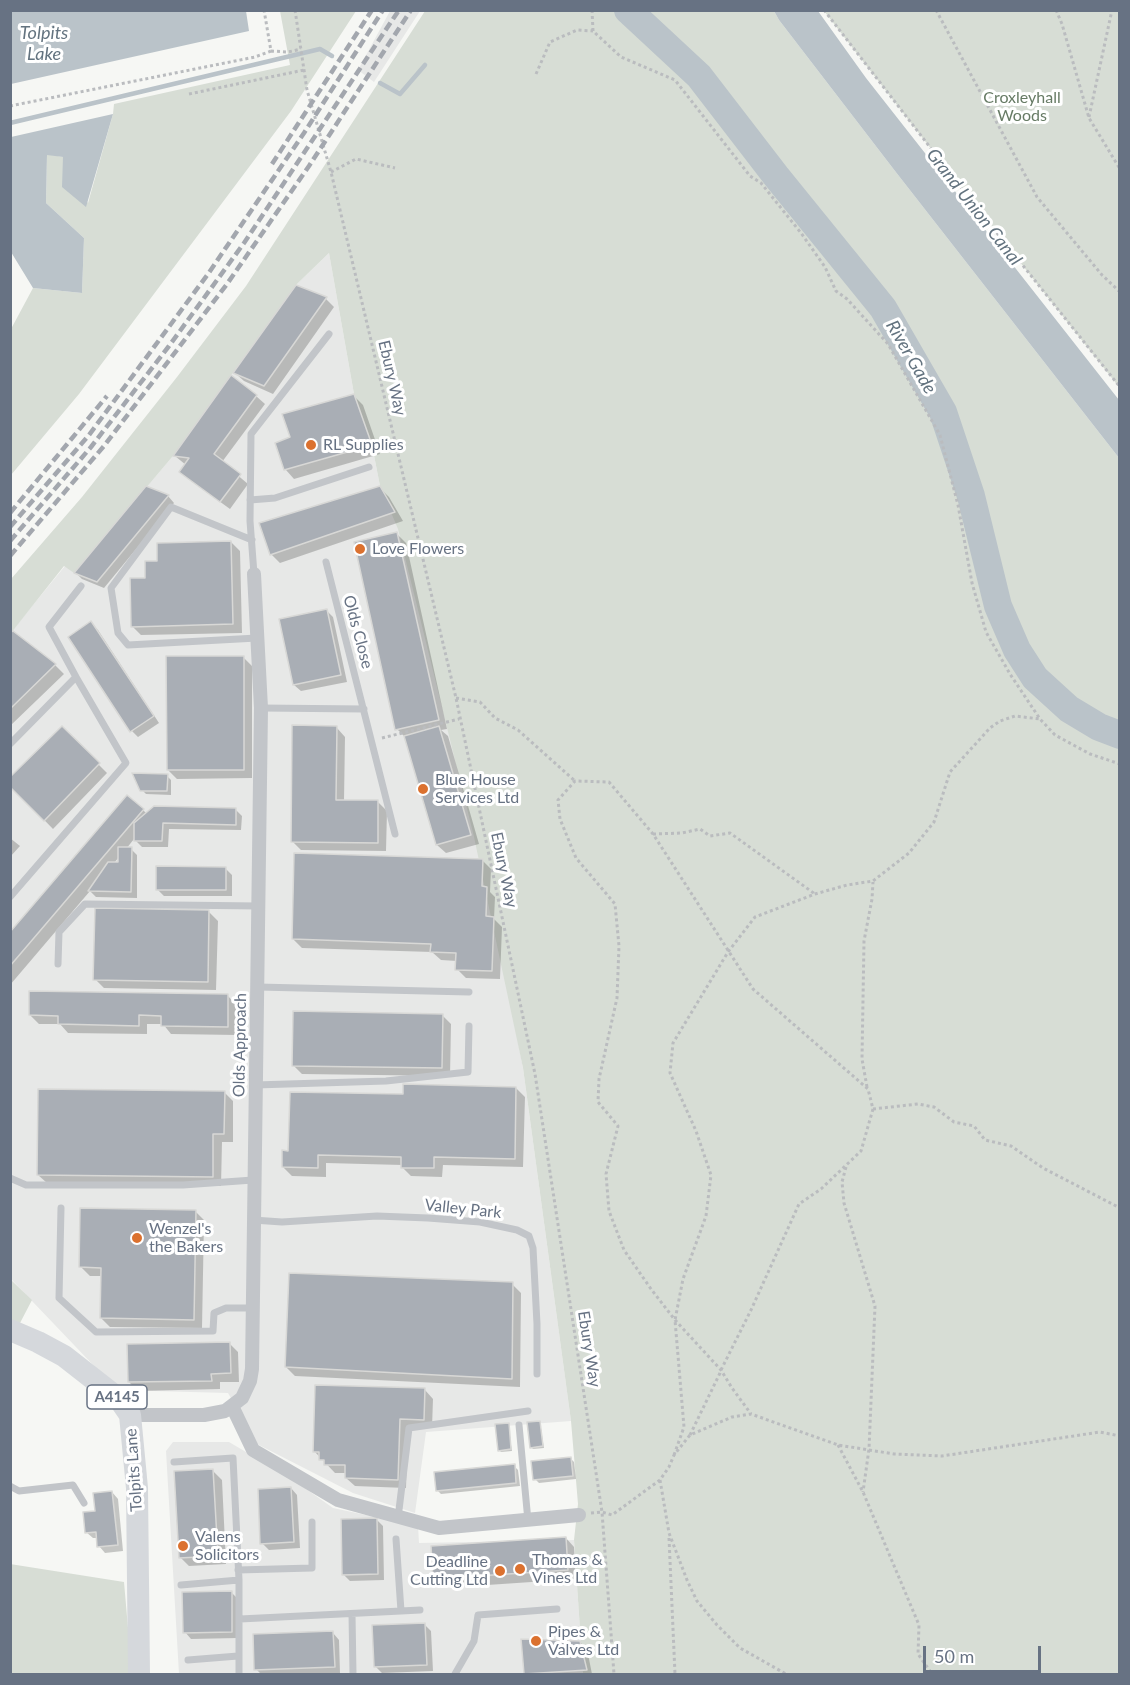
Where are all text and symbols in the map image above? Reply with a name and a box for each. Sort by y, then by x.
water label: Tolpits Lake [20,22,68,64]
park label: Croxleyhall Woods [983,88,1061,126]
water label: Grand Union Canal [922,144,1026,270]
water label: River Gade [881,316,941,398]
street label: Ebury Way [374,338,410,418]
place label: RL Supplies [323,435,404,455]
marker: RL Supplies [304,438,318,452]
place label: Love Flowers [372,539,464,559]
marker: Love Flowers [353,542,367,556]
street label: Olds Close [339,593,377,671]
place label: Blue House Services Ltd [435,770,519,808]
marker: Blue House Services Ltd [416,782,430,796]
street label: Ebury Way [487,830,521,910]
street label: Olds Approach [229,993,251,1097]
street label: Valley Park [424,1195,502,1223]
place label: Wenzel's the Bakers [149,1219,223,1257]
marker: Wenzel's the Bakers [130,1231,144,1245]
street label: Ebury Way [574,1310,604,1388]
road number: A4145 [87,1385,147,1409]
street label: Tolpits Lane [122,1428,146,1512]
place label: Valens Solicitors [195,1527,259,1565]
marker: Valens Solicitors [176,1539,190,1553]
place label: Thomas & Vines Ltd [532,1550,603,1588]
place label: Deadline Cutting Ltd [410,1552,488,1590]
marker: Thomas & Vines Ltd [513,1562,527,1576]
marker: Deadline Cutting Ltd [493,1564,507,1578]
place label: Pipes & Valves Ltd [548,1622,619,1660]
marker: Pipes & Valves Ltd [529,1634,543,1648]
scale bar [926,1634,1044,1672]
text: 50 m [934,1645,974,1667]

